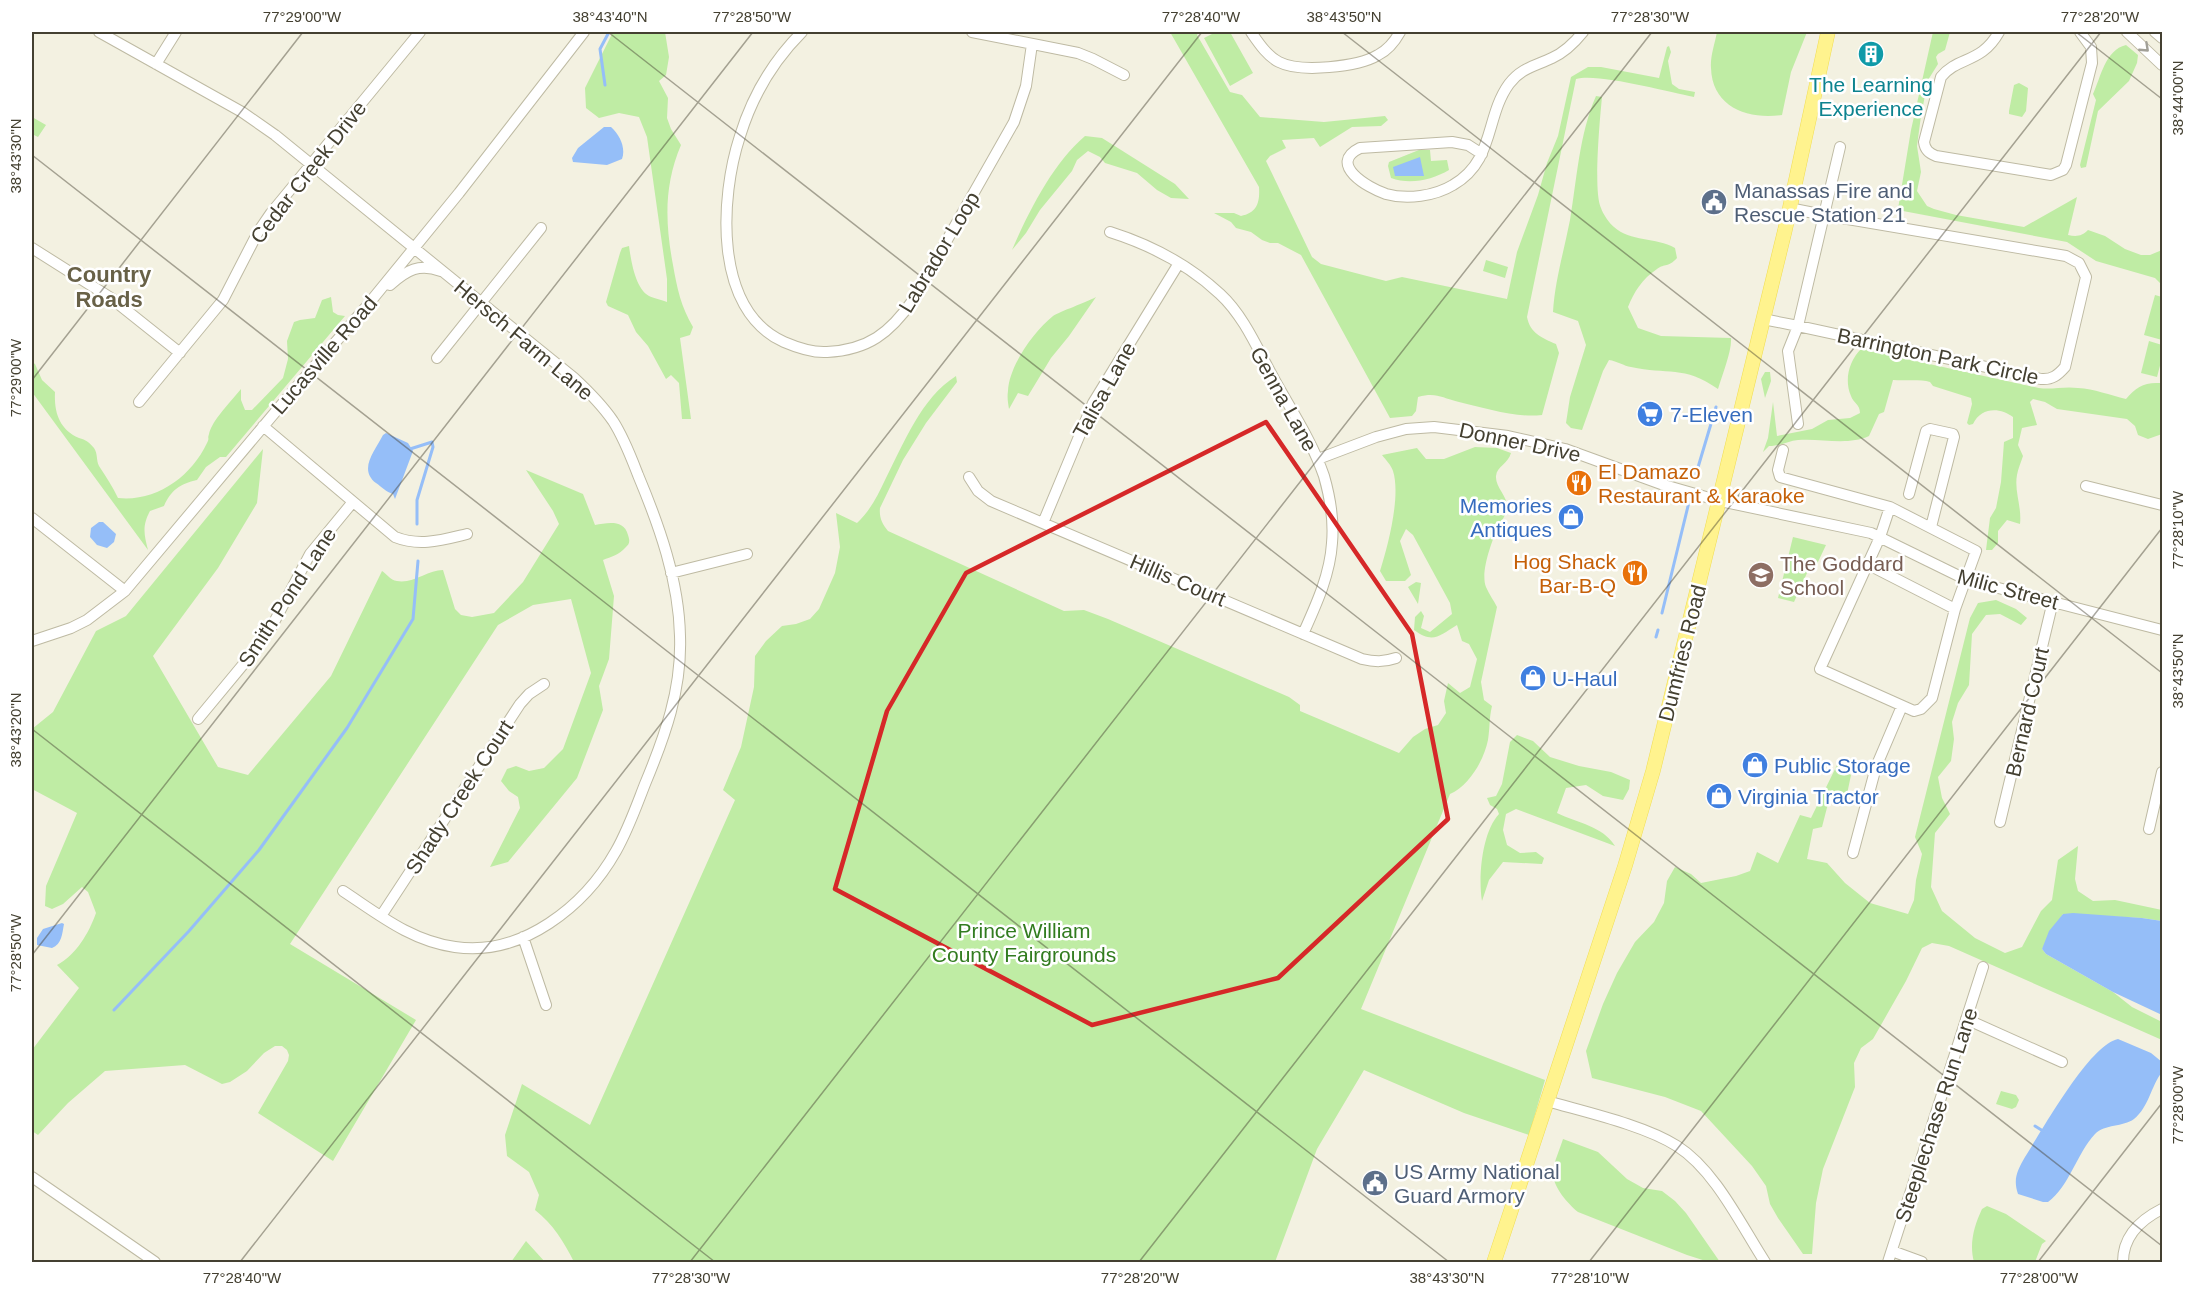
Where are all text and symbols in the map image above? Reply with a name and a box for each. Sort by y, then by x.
text: 77°29'00"W [263,8,342,25]
text: 38°43'40"N [572,8,648,25]
text: 77°28'50"W [713,8,792,25]
text: 77°28'40"W [1162,8,1241,25]
text: 38°43'50"N [1306,8,1382,25]
text: 77°28'30"W [1611,8,1690,25]
text: 77°28'20"W [2061,8,2140,25]
building icon: The Learning Experience [1856,39,1886,69]
one-way arrow [2138,41,2149,52]
text: 38°44'00"N [2169,60,2186,136]
place label: The Learning Experience [1809,73,1933,120]
street label: Cedar Creek Drive [245,96,371,248]
text: 38°43'30"N [7,118,24,194]
place label: Manassas Fire and Rescue Station 21 [1734,179,1913,226]
public building icon: Manassas Fire and Rescue Station 21 [1699,187,1729,217]
street label: Labrador Loop [894,188,984,316]
district label: Country Roads [67,262,152,312]
street label: Hersch Farm Lane [450,275,598,405]
street label: Lucasville Road [267,292,381,418]
street label: Barrington Park Circle [1835,323,2041,389]
text: 77°29'00"W [7,338,24,417]
street label: Talisa Lane [1068,338,1140,442]
street label: Genna Lane [1246,343,1322,455]
supermarket icon: 7-Eleven [1635,399,1665,429]
place label: 7-Eleven [1670,403,1753,426]
street label: Donner Drive [1457,418,1583,466]
place label: El Damazo Restaurant & Karaoke [1598,460,1805,507]
restaurant icon: El Damazo Restaurant & Karaoke [1564,468,1594,498]
text: 77°28'10"W [2169,490,2186,569]
place label: Memories Antiques [1460,494,1552,541]
shop icon: Memories Antiques [1556,502,1586,532]
street label: Smith Pond Lane [233,523,341,671]
street label: Hillis Court [1127,550,1229,610]
place label: Hog Shack Bar-B-Q [1513,550,1616,597]
place label: The Goddard School [1780,552,1904,599]
restaurant icon: Hog Shack Bar-B-Q [1620,558,1650,588]
school or university icon: The Goddard School [1746,560,1776,590]
street label: Milic Street [1955,564,2061,614]
street label: Dumfries Road [1654,582,1710,724]
text: 38°43'50"N [2169,633,2186,709]
street label: Bernard Court [2001,645,2053,779]
shop icon: U-Haul [1518,663,1548,693]
place label: U-Haul [1552,667,1617,690]
text: 38°43'20"N [7,692,24,768]
street label: Shady Creek Court [401,716,517,878]
shop icon: Public Storage [1740,750,1770,780]
place label: Public Storage [1774,754,1911,777]
shop icon: Virginia Tractor [1704,781,1734,811]
place label: Virginia Tractor [1738,785,1879,808]
text: 77°28'50"W [7,913,24,992]
park label: Prince William County Fairgrounds [932,919,1116,966]
street label: Steeplechase Run Lane [1890,1005,1982,1225]
text: 77°28'00"W [2169,1065,2186,1144]
place label: US Army National Guard Armory [1394,1160,1560,1207]
public building icon: US Army National Guard Armory [1360,1168,1390,1198]
text: 77°28'40"W [203,1269,282,1286]
text: 77°28'30"W [652,1269,731,1286]
text: 77°28'20"W [1101,1269,1180,1286]
text: 38°43'30"N [1409,1269,1485,1286]
text: 77°28'10"W [1551,1269,1630,1286]
text: 77°28'00"W [2000,1269,2079,1286]

